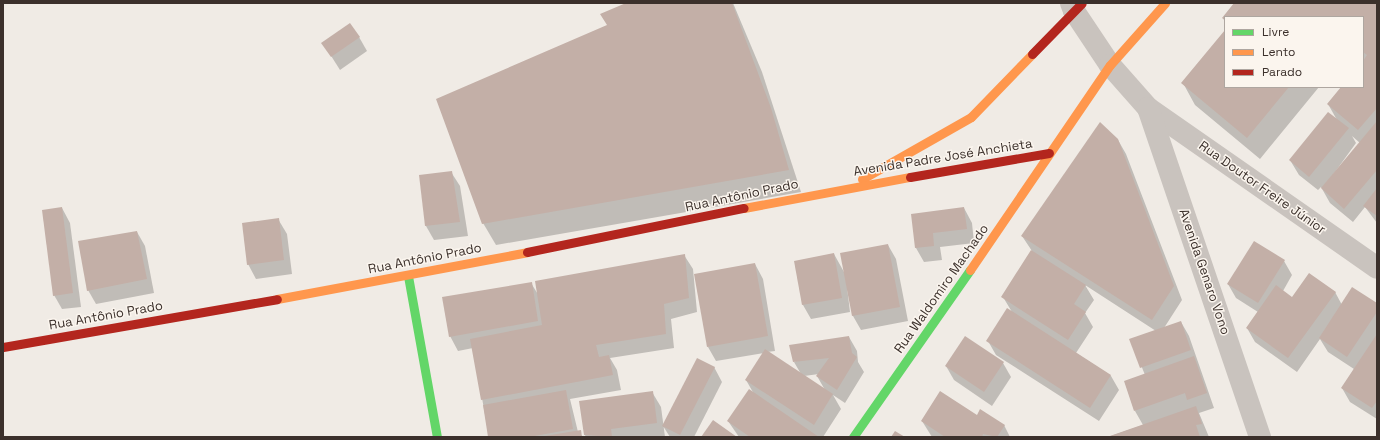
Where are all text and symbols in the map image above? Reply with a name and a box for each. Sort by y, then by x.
legend [1224,16,1364,88]
text: Livre [1262,24,1289,40]
text: Lento [1262,44,1296,60]
text: Parado [1262,64,1302,80]
street label: Avenida Padre José Anchieta [852,136,1034,180]
street label: Rua Doutor Freire Júnior [1196,138,1328,238]
street label: Rua Antônio Prado [684,176,800,216]
street label: Avenida Genaro Vono [1175,207,1233,337]
street label: Rua Waldomiro Machado [892,222,992,356]
street label: Rua Antônio Prado [367,240,483,278]
street label: Rua Antônio Prado [48,298,164,334]

